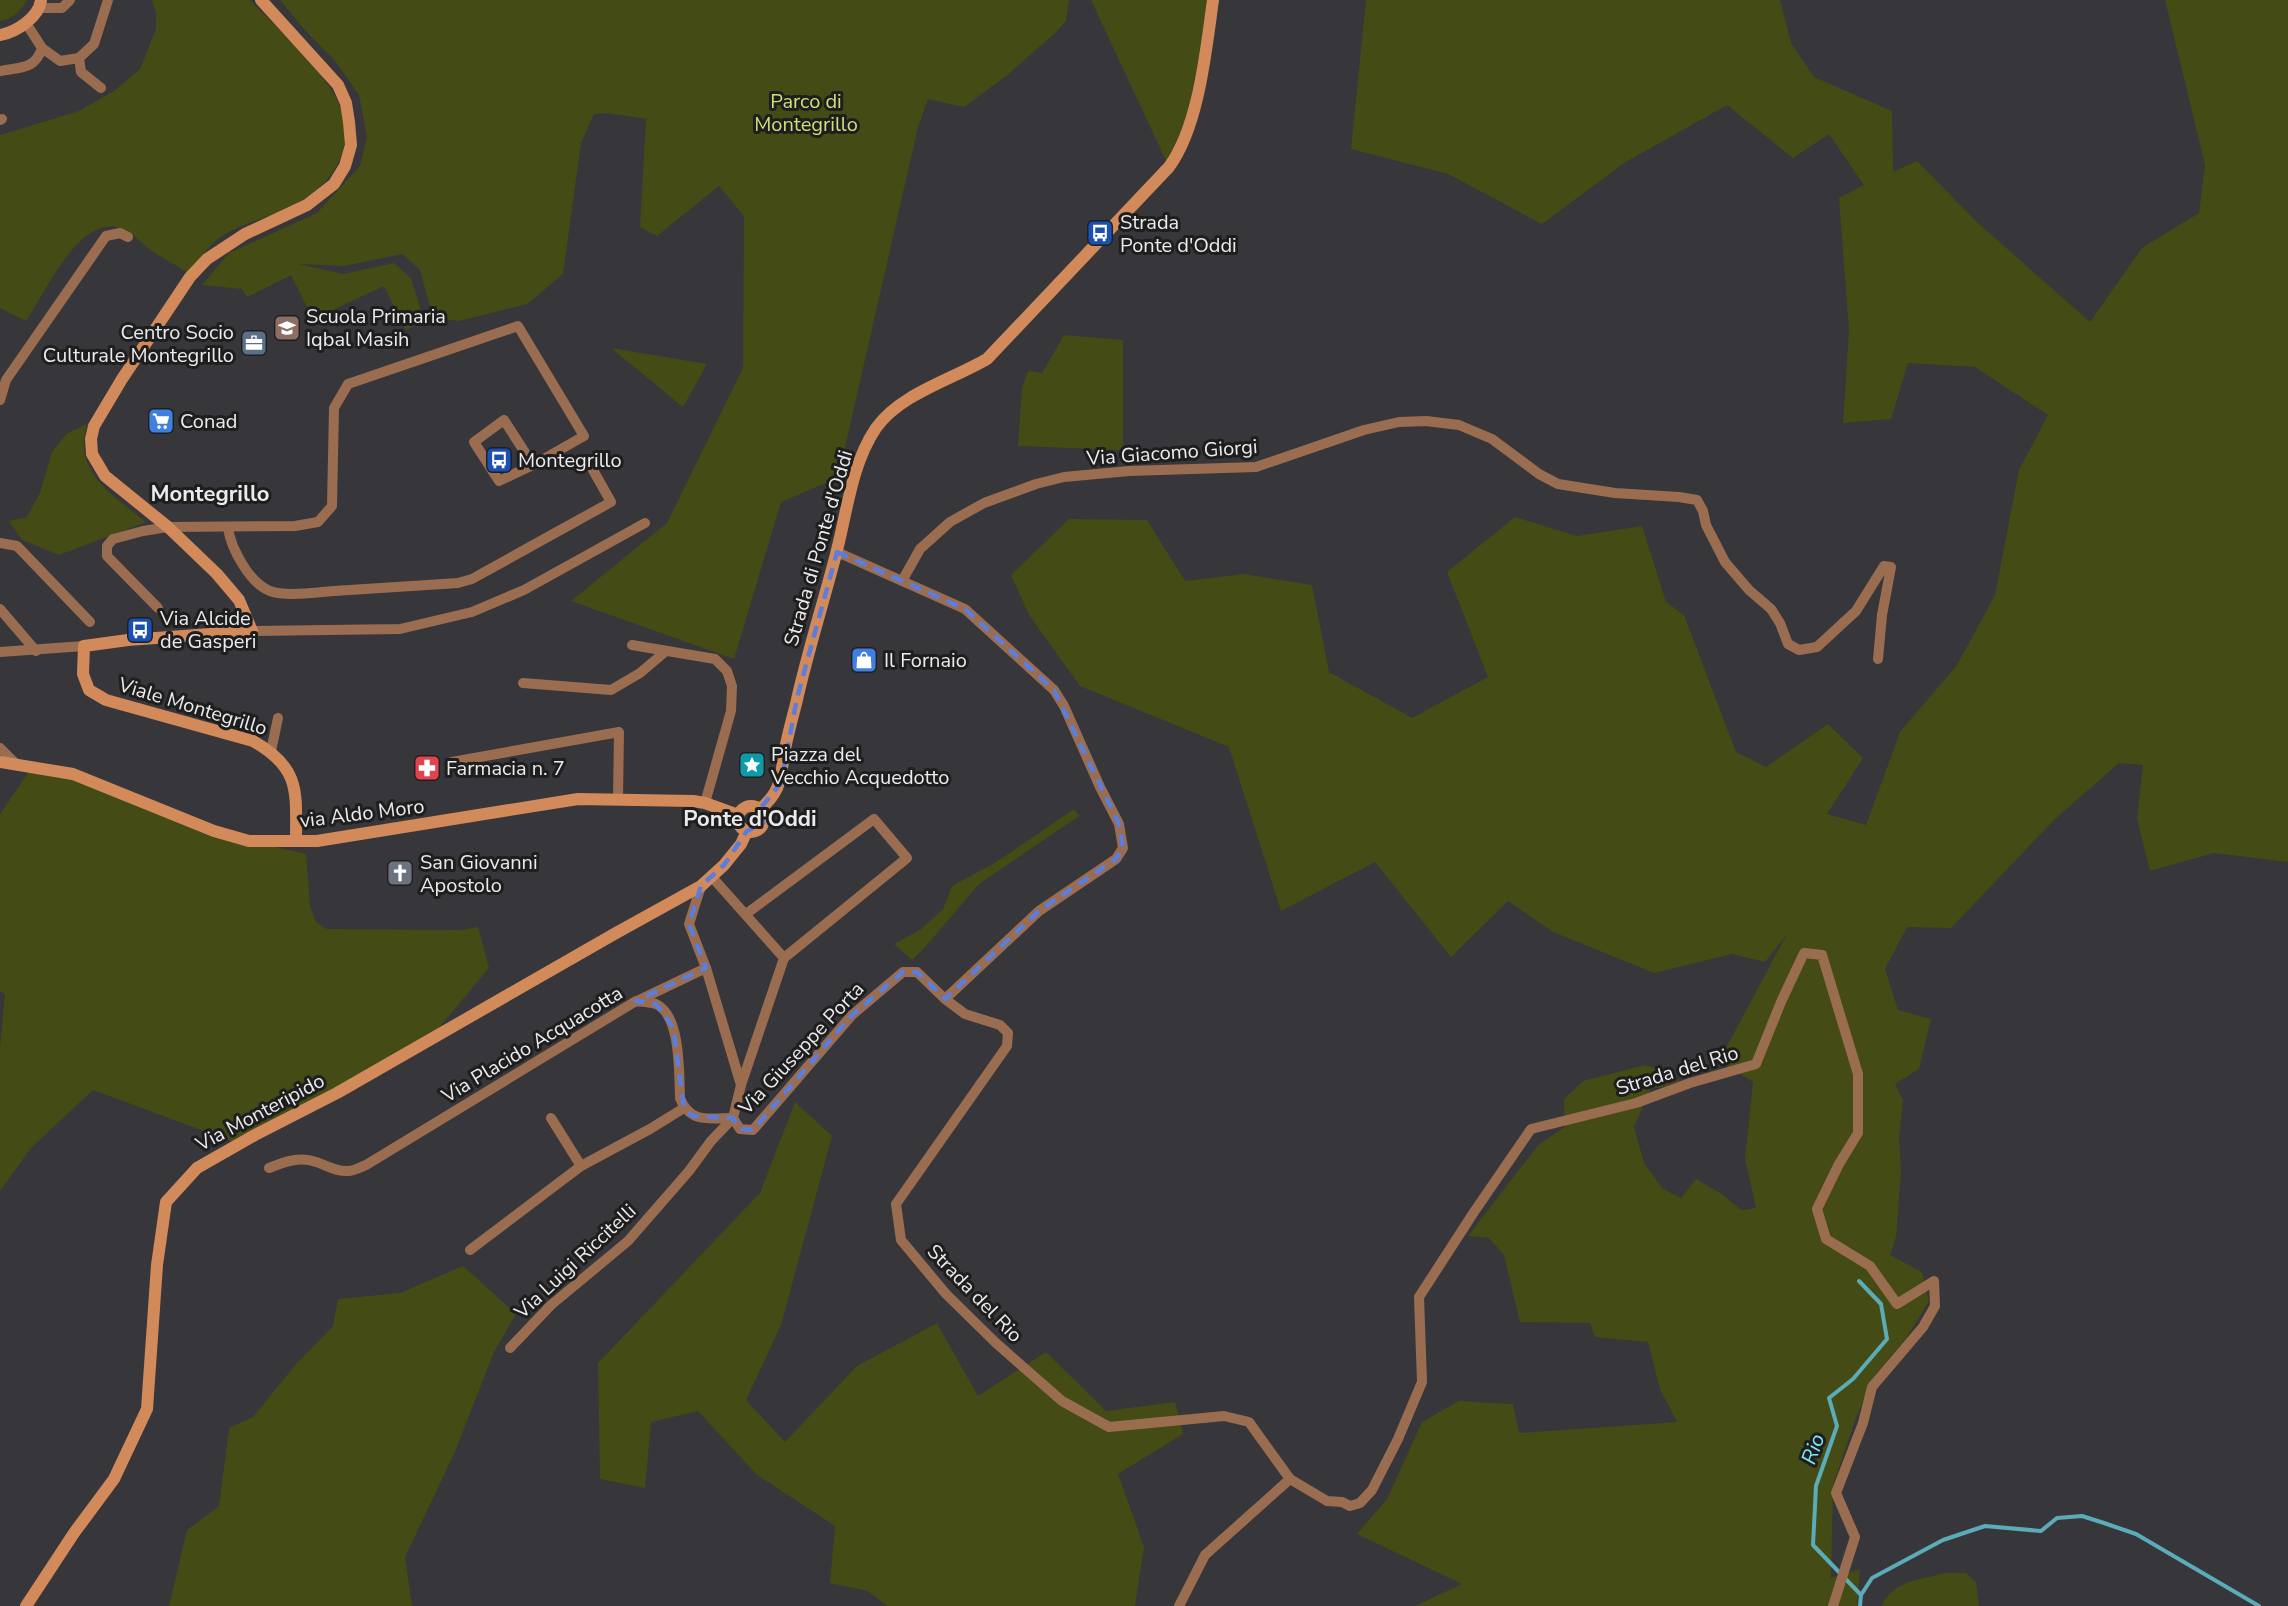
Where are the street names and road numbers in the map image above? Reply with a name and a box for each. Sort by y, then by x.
street label: Via Giacomo Giorgi [1085,433,1258,472]
street label: Strada di Ponte d'Oddi [778,447,859,649]
street label: Viale Montegrillo [114,671,270,742]
street label: via Aldo Moro [298,792,426,835]
street label: Via Giuseppe Porta [732,976,870,1121]
street label: Via Placido Acquacotta [436,980,628,1110]
street label: Strada del Rio [1613,1039,1742,1102]
street label: Via Monteripido [190,1067,329,1158]
street label: Via Luigi Riccitelli [508,1198,642,1326]
street label: Strada del Rio [921,1238,1028,1348]

